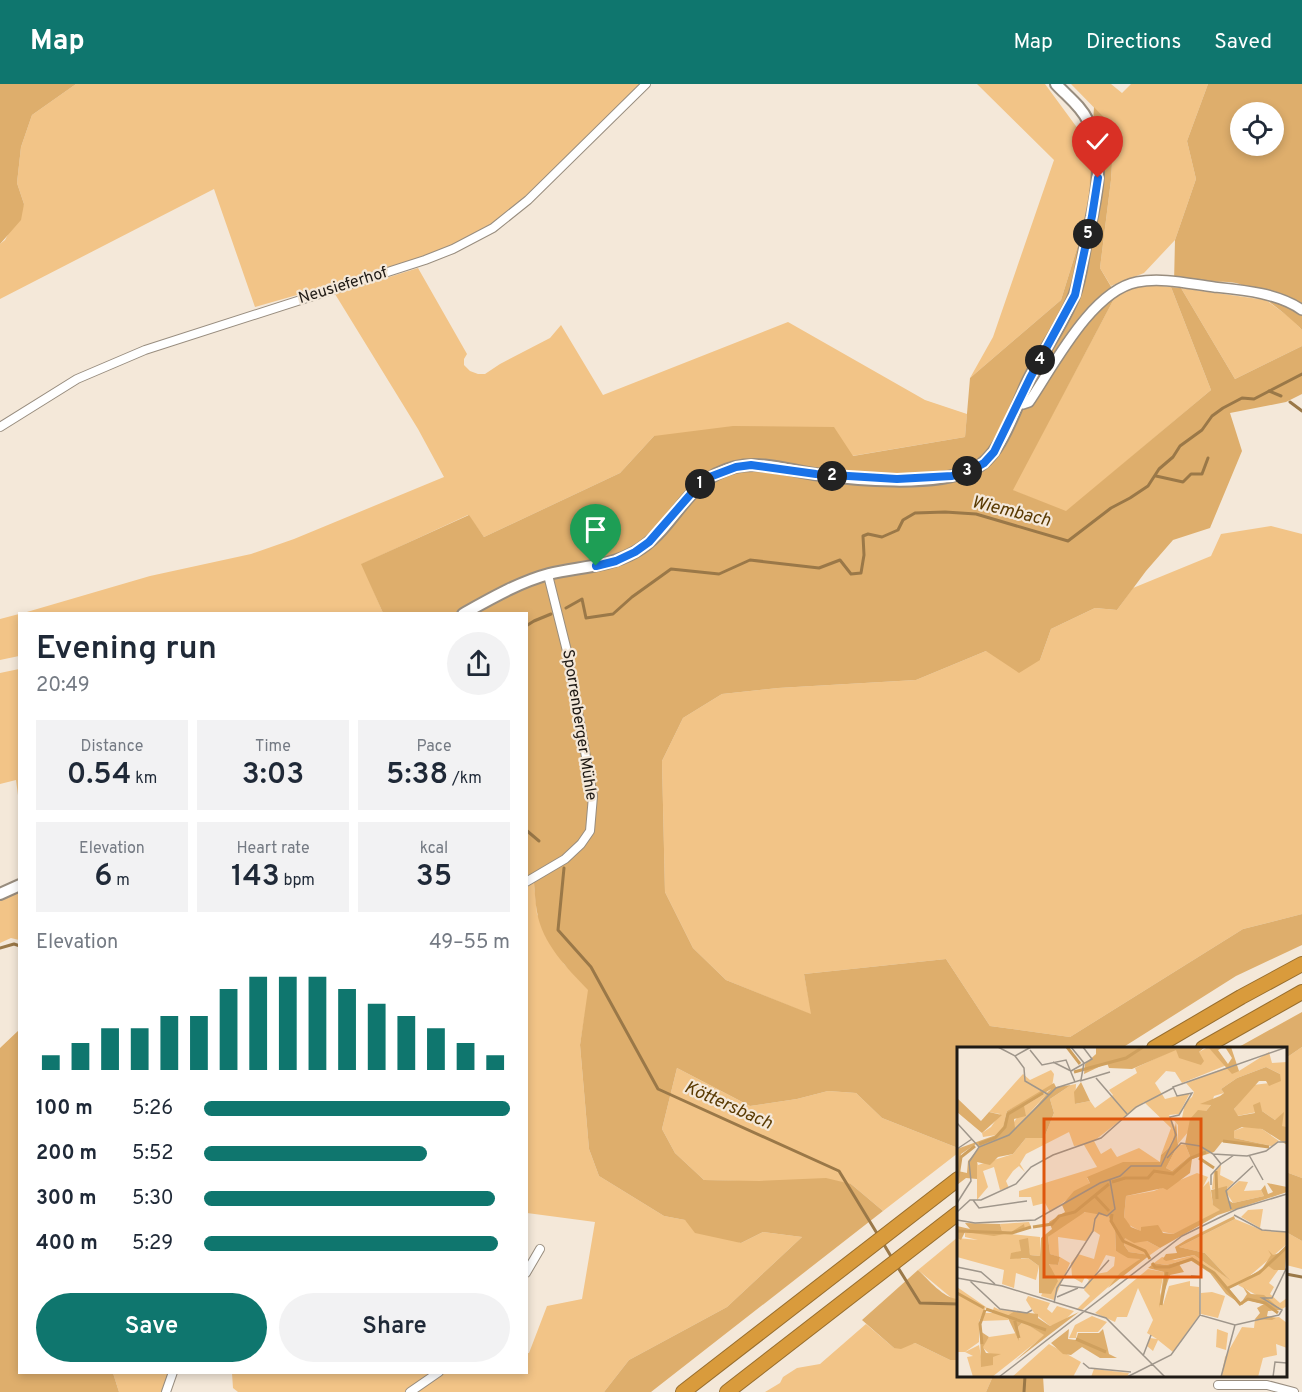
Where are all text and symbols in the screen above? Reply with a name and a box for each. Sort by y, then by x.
text: Map [30,24,85,60]
text: Map [1013,29,1053,56]
text: Directions [1086,29,1181,56]
text: Saved [1214,29,1272,56]
map controls [1230,102,1284,156]
button: locate [1230,102,1284,156]
pin [1072,116,1123,178]
icon: check [1081,125,1114,158]
pin: 5 [1073,219,1103,249]
text: 5 [1083,224,1093,244]
street label: Neusieferhof [296,263,391,309]
pin: 4 [1025,345,1055,375]
text: 4 [1035,350,1045,370]
pin: 3 [952,456,982,486]
pin: 2 [817,461,847,491]
text: 3 [962,461,972,481]
text: 2 [827,466,837,486]
pin: 1 [685,469,715,499]
text: 1 [697,474,703,494]
water label: Wiembach [969,491,1053,533]
pin [570,504,621,566]
icon: arrive [579,513,612,546]
text: Evening run [36,629,217,671]
button: share [447,632,510,695]
street label: Sporrenberger Mühle [557,648,601,802]
text: 20:49 [36,673,90,699]
text: Distance [81,737,143,757]
text: Time [255,737,291,757]
text: Pace [416,737,452,757]
text: 0.54 [67,757,131,794]
text: 3:03 [242,757,304,794]
text: 5:38 [386,757,448,794]
text: km [131,769,157,789]
text: /km [448,769,482,789]
text: Elevation [79,839,145,859]
text: Heart rate [236,839,310,859]
text: kcal [420,839,448,859]
text: 6 [94,859,112,896]
text: 143 [231,859,280,896]
text: 35 [416,859,452,896]
text: m [112,871,130,891]
text: bpm [280,871,315,891]
text: Elevation [36,930,118,956]
text: 49–55 m [429,930,510,956]
inset map [957,1047,1287,1377]
water label: Köttersbach [680,1076,776,1136]
text: 100 m [36,1096,93,1122]
text: 5:26 [132,1096,173,1122]
text: 200 m [36,1141,97,1167]
text: 5:52 [132,1141,173,1167]
text: 300 m [36,1186,97,1212]
text: 5:30 [132,1186,174,1212]
text: 400 m [36,1231,98,1257]
text: 5:29 [132,1231,173,1257]
button: Save [36,1293,267,1362]
button: Share [279,1293,510,1362]

